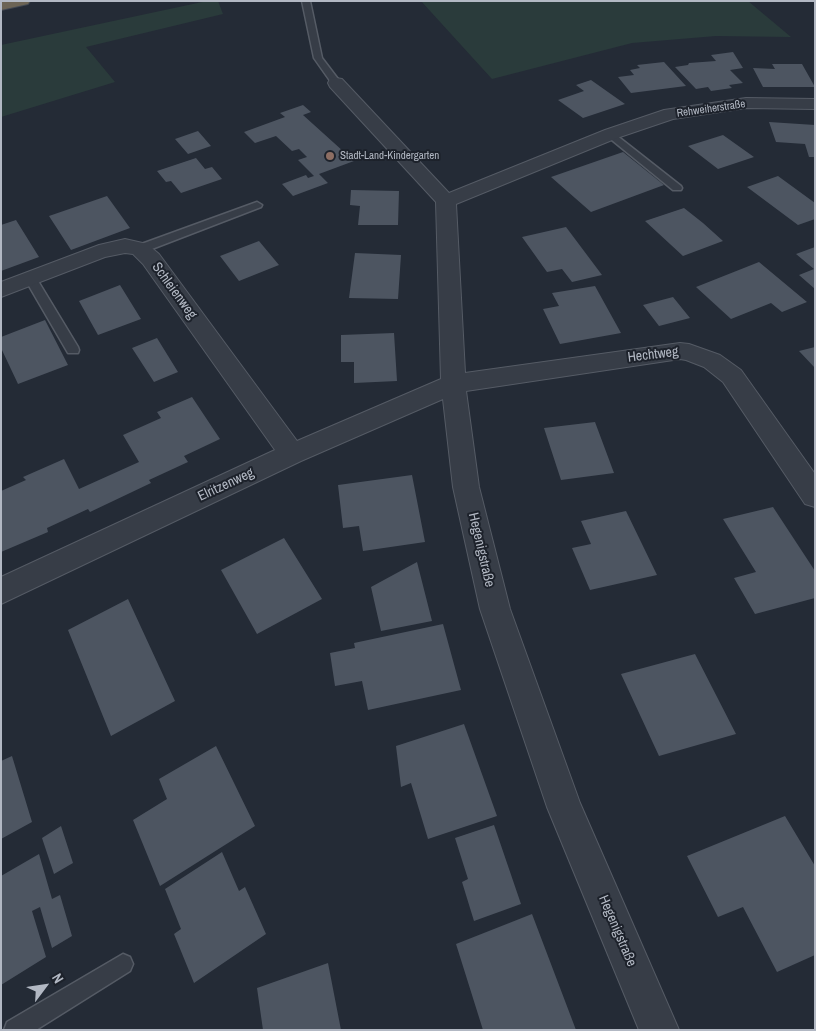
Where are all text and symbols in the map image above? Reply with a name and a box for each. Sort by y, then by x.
street label: Rehweiherstraße [676,98,746,120]
place label: Stadt-Land-Kindergarten [340,149,439,163]
marker: Stadt-Land-Kindergarten [324,150,336,162]
street label: Schleienweg [148,259,200,323]
street label: Hechtweg [627,344,679,366]
street label: Elritzenweg [195,465,257,505]
street label: Hegenigstraße [464,511,498,589]
street label: Hegenigstraße [594,893,640,969]
north arrow [20,961,70,1011]
text: N [48,970,68,986]

